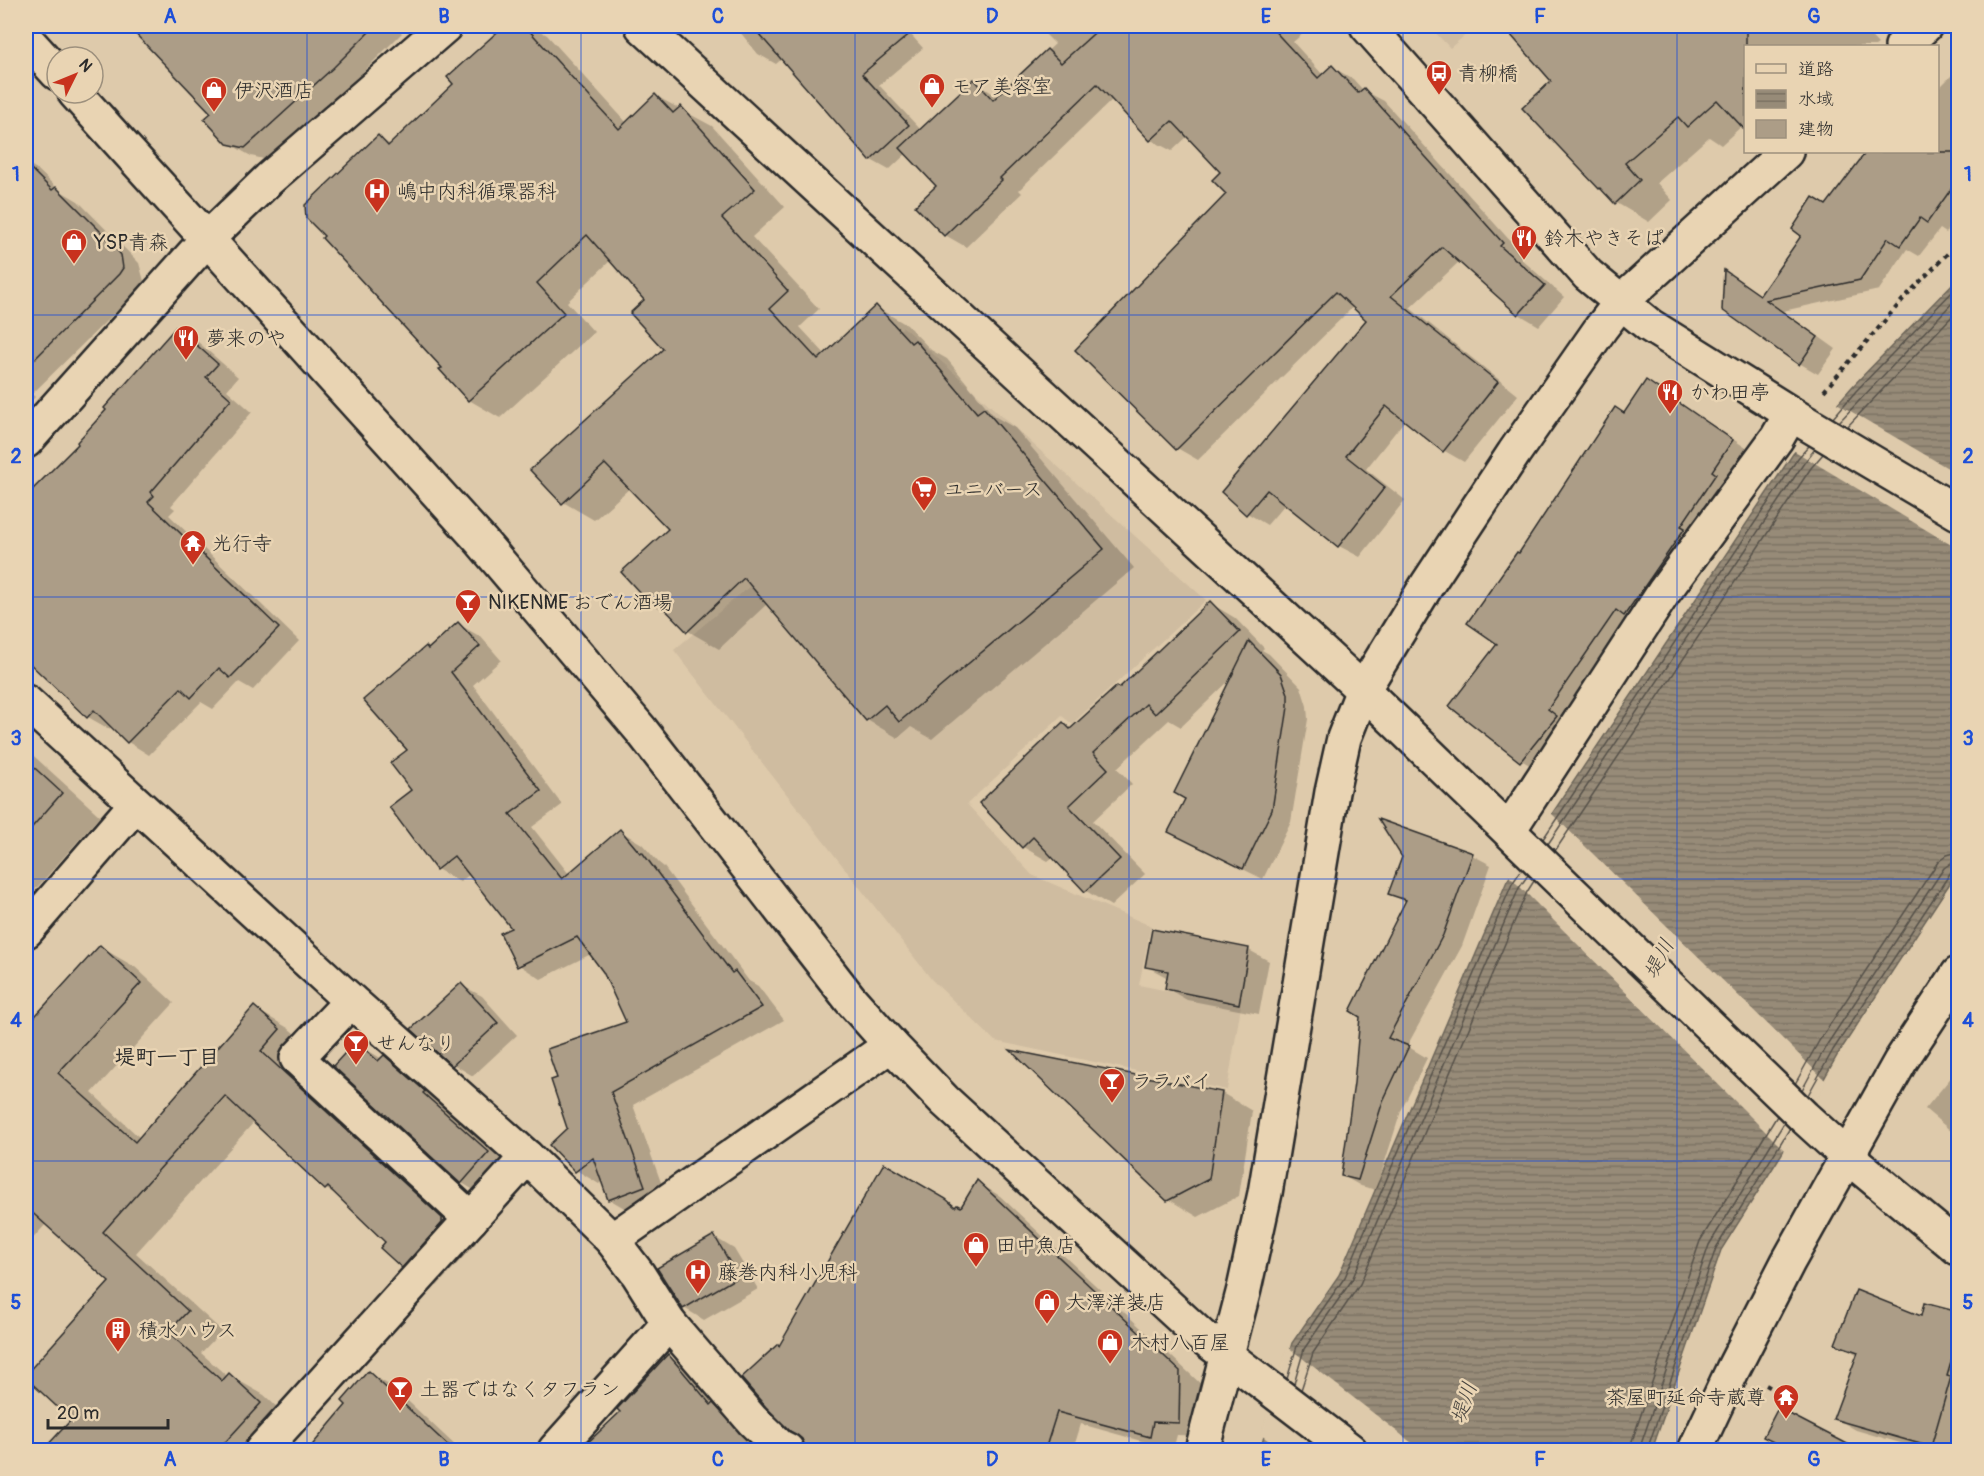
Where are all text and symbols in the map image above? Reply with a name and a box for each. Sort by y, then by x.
text: A [164,4,177,29]
text: B [438,4,450,29]
text: C [712,4,724,29]
text: D [986,4,999,29]
text: E [1261,4,1272,29]
text: F [1534,4,1546,29]
text: G [1807,4,1821,29]
north arrow [45,45,105,105]
legend [1744,45,1939,153]
text: N [74,55,96,76]
bus stop icon: 青柳橋 [1424,58,1454,96]
text: 道路 [1798,58,1834,81]
place label: 青柳橋 [1458,61,1518,86]
shop icon: モア美容室 [917,71,947,109]
place label: モア美容室 [952,74,1052,99]
shop icon: 伊沢酒店 [199,75,229,113]
place label: 伊沢酒店 [234,78,314,103]
text: 水域 [1798,88,1834,111]
text: 建物 [1798,118,1834,141]
text: 1 [12,162,20,187]
text: 1 [1964,162,1972,187]
hospital icon: 嶋中内科循環器科 [362,176,392,214]
place label: 嶋中内科循環器科 [397,179,557,204]
restaurant icon: 鈴木やきそぱ [1509,223,1539,261]
place label: 鈴木やきそぱ [1544,226,1664,251]
shop icon: YSP青森 [59,227,89,265]
place label: YSP青森 [93,230,168,255]
restaurant icon: 夢来のや [171,323,201,361]
place label: 夢来のや [206,326,286,351]
restaurant icon: かわ田亭 [1655,377,1685,415]
place label: かわ田亭 [1690,380,1770,405]
text: 2 [10,444,22,469]
text: 2 [1962,444,1974,469]
supermarket icon: ユニバース [909,474,939,512]
place label: ユニバース [944,477,1043,502]
temple icon: 光行寺 [178,528,208,566]
place label: 光行寺 [212,531,272,556]
bar icon: NIKENME おでん酒場 [453,587,483,625]
place label: NIKENME おでん酒場 [488,590,673,615]
text: 3 [10,726,22,751]
text: 3 [1962,726,1974,751]
water label: 堤川 [1637,934,1681,984]
text: 4 [10,1008,22,1033]
text: 4 [1962,1008,1974,1033]
bar icon: せんなり [341,1028,371,1066]
place label: せんなり [376,1031,456,1056]
district label: 堤町一丁目 [115,1044,220,1071]
bar icon: ララバイ [1097,1066,1127,1104]
place label: ララバイ [1132,1069,1211,1094]
shop icon: 田中魚店 [961,1230,991,1268]
place label: 田中魚店 [996,1233,1076,1258]
hospital icon: 藤巻内科小児科 [683,1257,713,1295]
place label: 藤巻内科小児科 [718,1260,858,1285]
shop icon: 大澤洋装店 [1032,1287,1062,1325]
text: 5 [11,1290,22,1315]
place label: 大澤洋装店 [1066,1290,1166,1315]
text: 5 [1963,1290,1974,1315]
building icon: 積水ハウス [103,1315,133,1353]
place label: 積水ハウス [138,1318,237,1343]
shop icon: 木村八百屋 [1095,1327,1125,1365]
place label: 木村八百屋 [1130,1330,1230,1355]
bar icon: 土器ではなくタフラン [385,1374,415,1412]
place label: 土器ではなくタフラン [420,1377,620,1402]
water label: 堤川 [1444,1379,1484,1427]
temple icon: 茶屋町延命寺蔵尊 [1771,1382,1801,1420]
place label: 茶屋町延命寺蔵尊 [1606,1385,1766,1410]
scale bar [48,1392,168,1430]
text: 20 m [57,1402,99,1425]
text: A [164,1447,177,1472]
text: B [438,1447,450,1472]
text: C [712,1447,724,1472]
text: D [986,1447,999,1472]
text: E [1261,1447,1272,1472]
text: F [1534,1447,1546,1472]
text: G [1807,1447,1821,1472]

